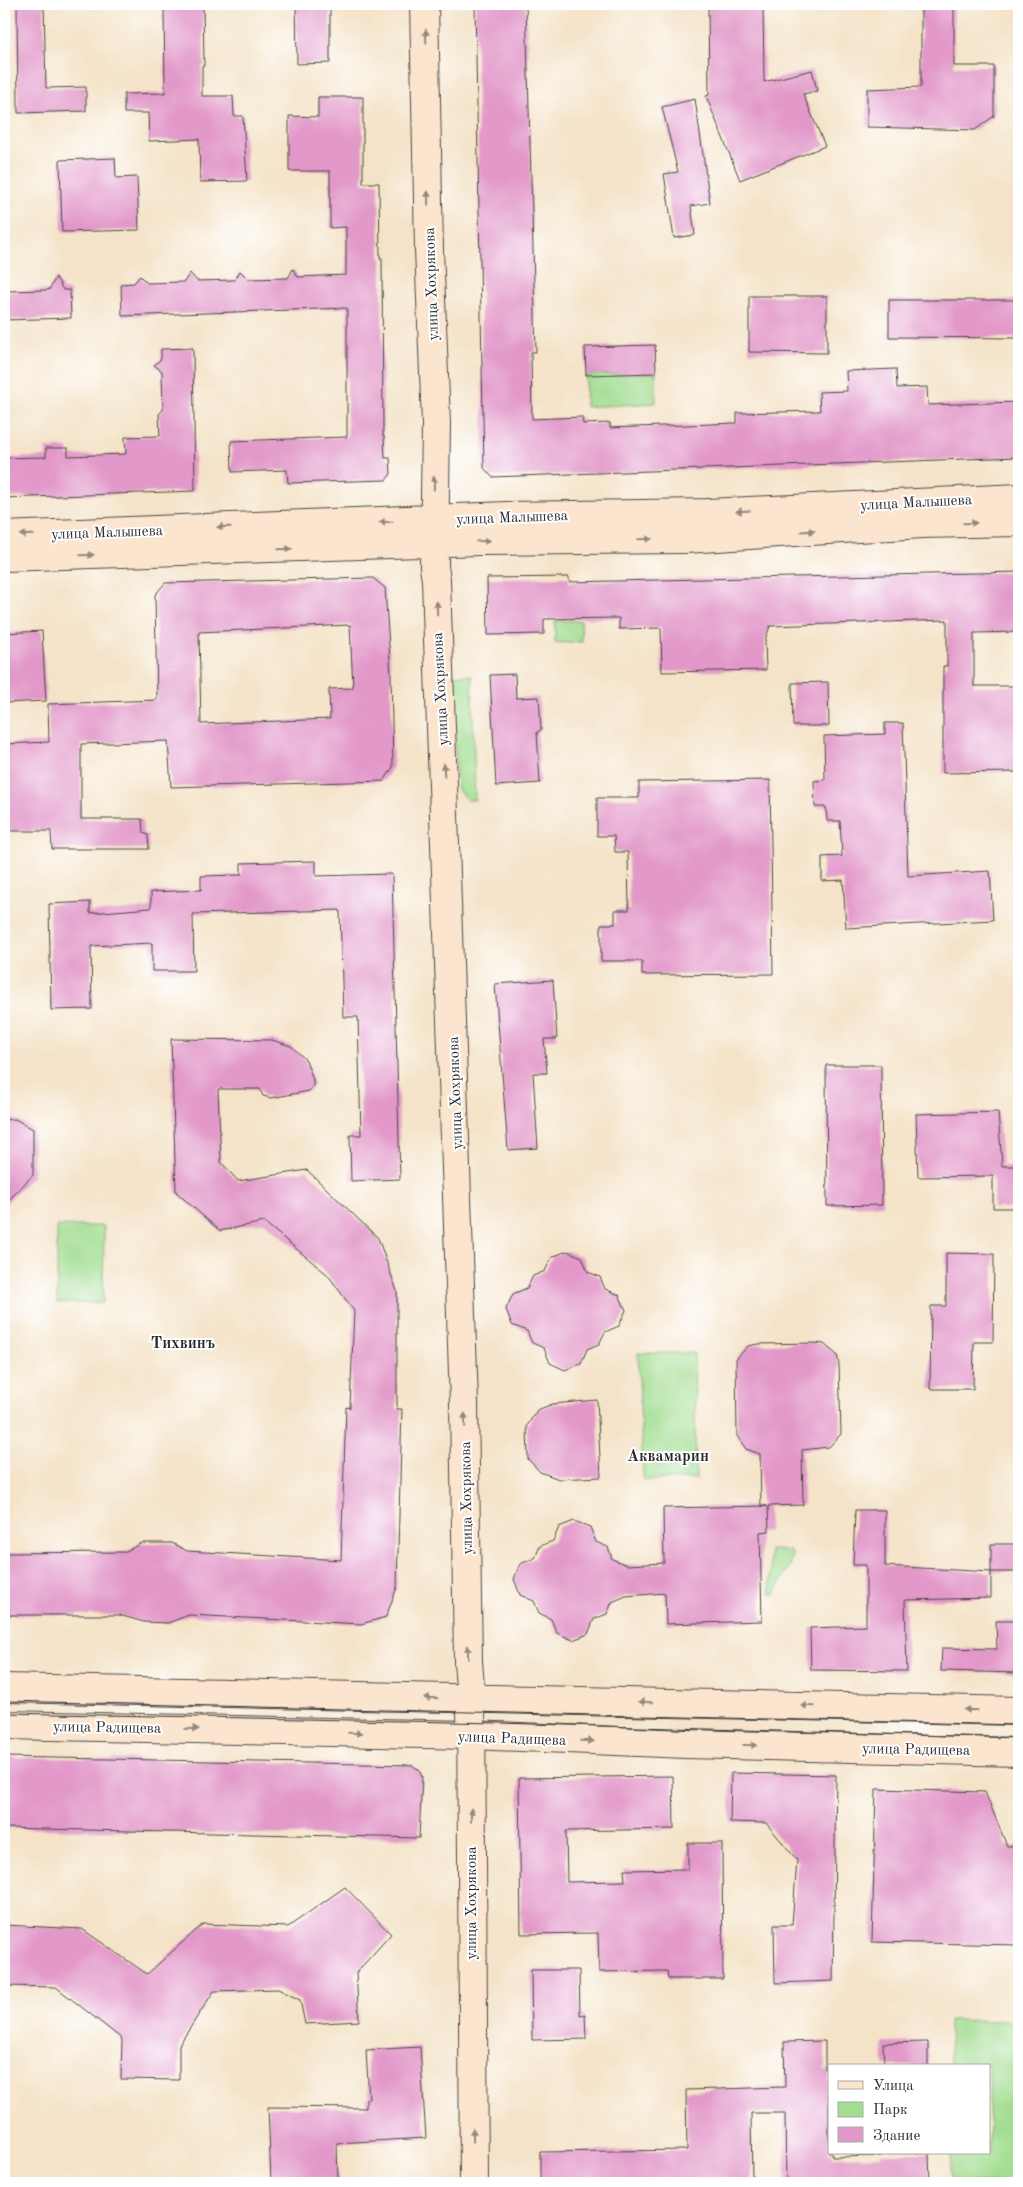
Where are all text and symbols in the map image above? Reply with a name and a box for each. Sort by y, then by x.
one-way arrow [421,27,429,43]
one-way arrow [424,190,432,206]
street label: улица Хохрякова [423,226,442,341]
one-way arrow [430,475,438,491]
street label: улица Малышева [860,493,973,514]
one-way arrow [735,508,751,516]
street label: улица Малышева [456,509,569,528]
one-way arrow [378,518,394,526]
one-way arrow [962,519,978,527]
street label: улица Малышева [51,524,164,543]
one-way arrow [216,524,232,532]
one-way arrow [800,527,816,535]
one-way arrow [18,531,34,539]
one-way arrow [638,535,654,543]
one-way arrow [475,537,491,545]
one-way arrow [277,544,293,552]
one-way arrow [80,551,96,559]
one-way arrow [433,600,441,616]
street label: улица Хохрякова [431,631,452,746]
one-way arrow [439,762,447,778]
street label: улица Хохрякова [447,1035,466,1150]
district label: Тихвинъ [151,1336,215,1352]
one-way arrow [461,1411,469,1427]
street label: улица Хохрякова [459,1441,476,1555]
district label: Аквамарин [627,1449,709,1465]
one-way arrow [463,1644,471,1660]
one-way arrow [422,1693,438,1701]
one-way arrow [637,1698,653,1706]
one-way arrow [800,1702,816,1710]
one-way arrow [962,1705,978,1713]
street label: улица Радищева [53,1720,162,1737]
one-way arrow [185,1726,201,1734]
one-way arrow [347,1730,363,1738]
street label: улица Радищева [457,1730,567,1749]
one-way arrow [579,1737,595,1745]
one-way arrow [742,1741,758,1749]
street label: улица Радищева [862,1742,971,1759]
one-way arrow [467,1806,475,1822]
street label: улица Хохрякова [465,1846,480,1960]
legend [828,2064,990,2154]
text: Улица [873,2079,914,2094]
text: Парк [873,2103,908,2118]
one-way arrow [469,2126,477,2142]
text: Здание [873,2129,920,2144]

